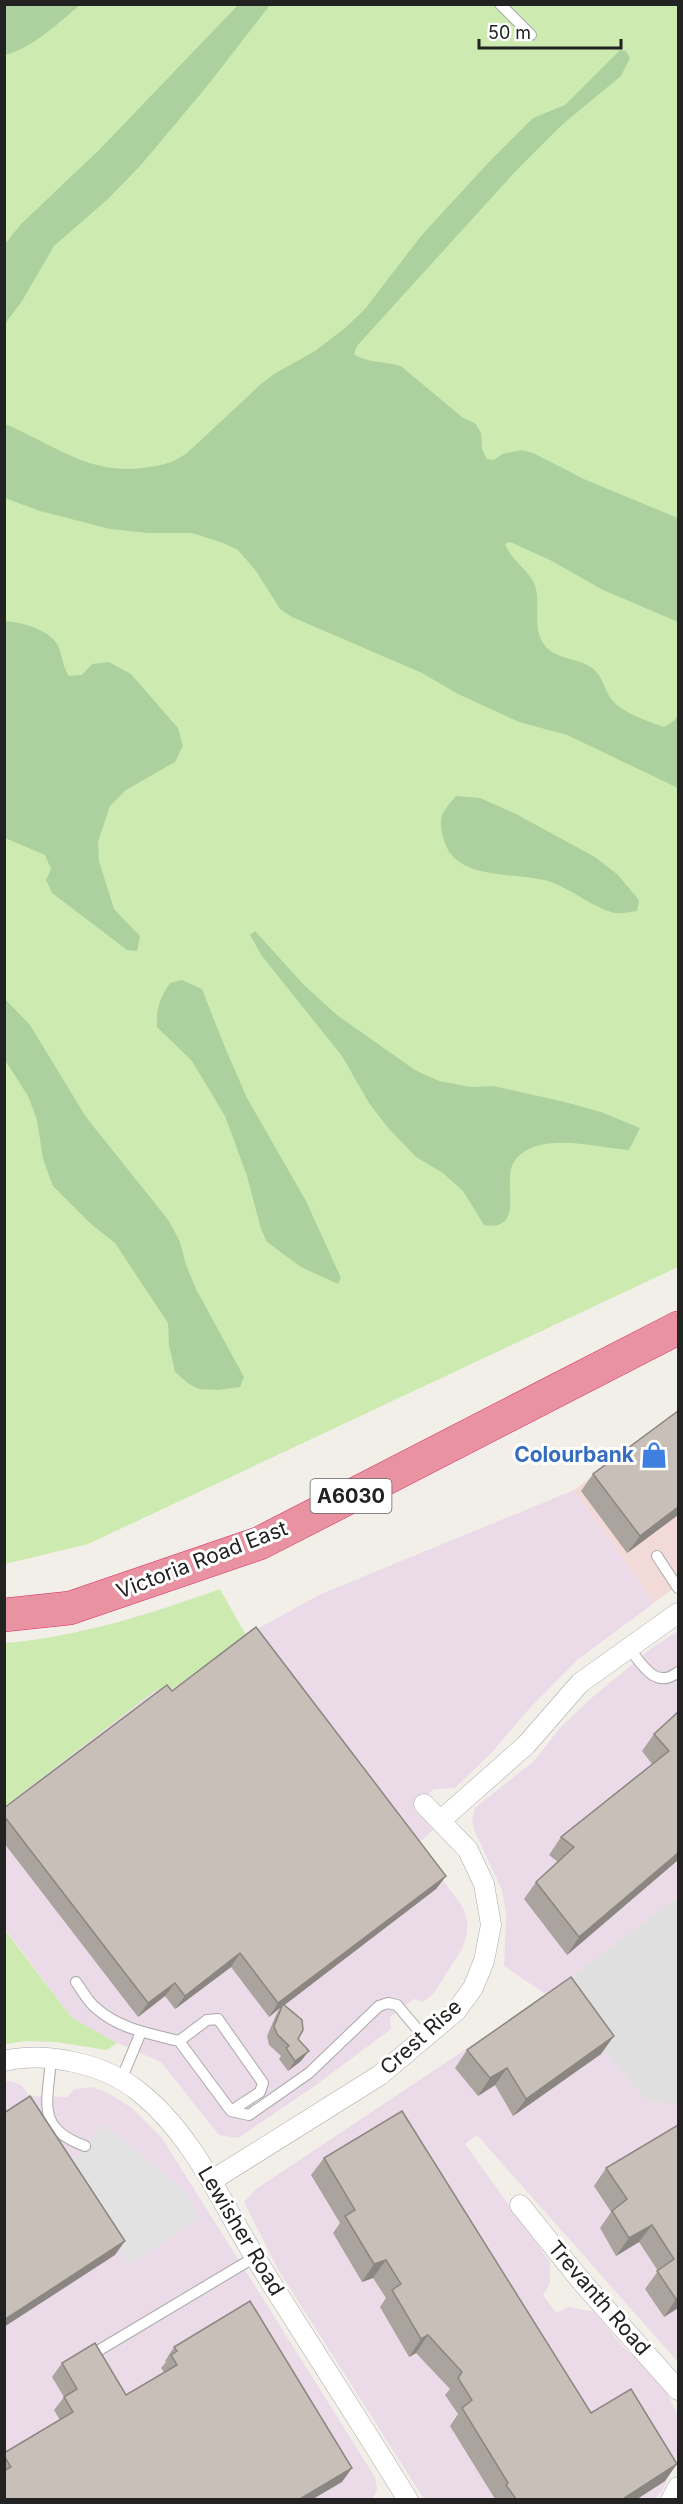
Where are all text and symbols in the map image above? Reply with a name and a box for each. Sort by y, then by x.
scale bar [479,12,622,50]
text: 50 m [488,22,531,43]
shop icon: Colourbank [639,1440,669,1470]
place label: Colourbank [514,1442,635,1467]
road number: A6030 [310,1479,392,1513]
street label: Victoria Road East [113,1515,291,1604]
street label: Crest Rise [375,1994,467,2080]
street label: Lewisher Road [193,2162,290,2300]
street label: Trevanth Road [543,2235,656,2360]

